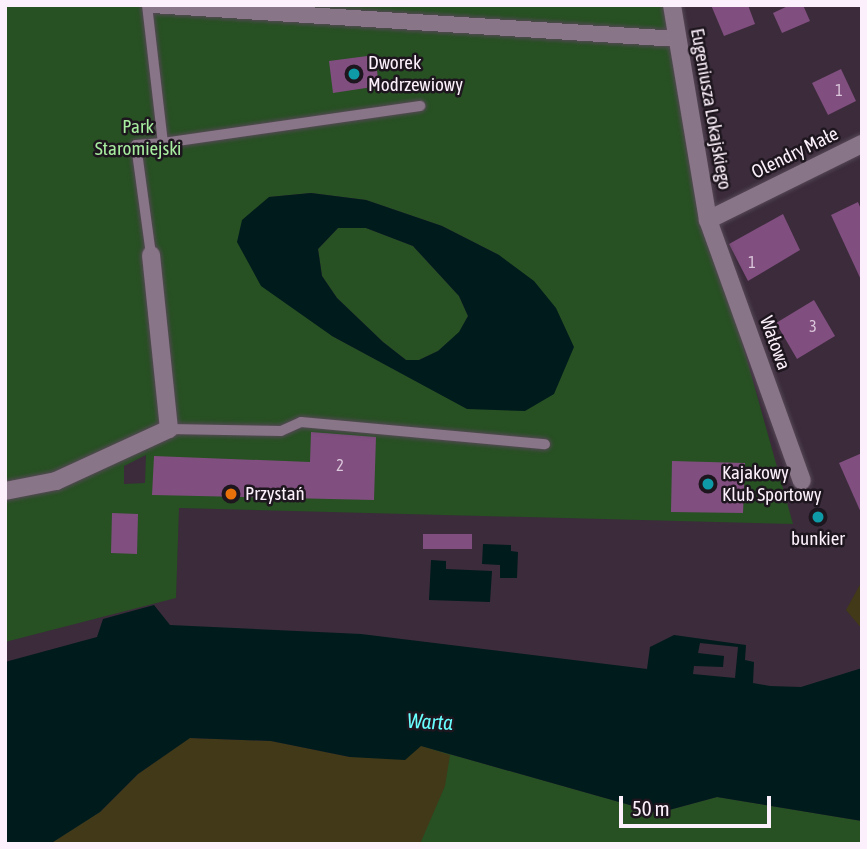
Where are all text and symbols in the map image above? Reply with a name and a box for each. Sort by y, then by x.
street label: Eugeniusza Lokajskiego [686,27,736,191]
place label: Dworek Modrzewiowy [368,52,463,96]
marker: Dworek Modrzewiowy [346,66,362,82]
house number: 1 [835,80,843,100]
park label: Park Staromiejski [95,116,181,160]
street label: Olendry Małe [748,122,842,184]
house number: 1 [748,252,756,272]
street label: Wałowa [755,313,795,373]
house number: 3 [809,316,817,336]
house number: 2 [336,455,344,475]
place label: Kajakowy Klub Sportowy [722,462,822,506]
marker: Kajakowy Klub Sportowy [700,476,716,492]
place label: Przystań [245,483,305,505]
marker: Przystań [223,486,239,502]
marker: bunkier [810,509,826,525]
place label: bunkier [791,528,845,550]
water label: Warta [406,707,454,735]
scale bar [622,782,774,826]
text: 50 m [632,796,670,820]

